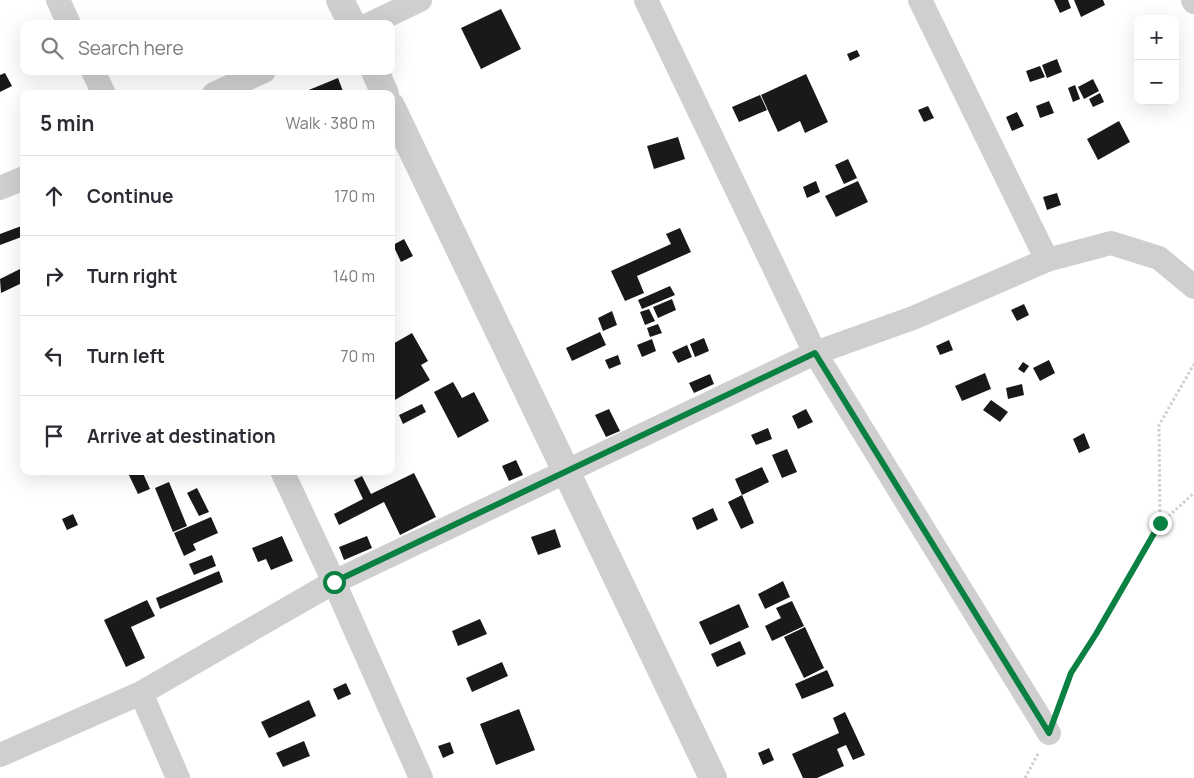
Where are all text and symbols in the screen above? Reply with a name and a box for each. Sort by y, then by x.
map controls [1134,15,1179,105]
button: + [1134,15,1179,60]
search box [20,20,395,75]
icon: search [38,34,66,62]
text: Search here [78,35,184,61]
button: − [1134,60,1179,105]
text: 5 min [40,109,94,137]
text: Walk · 380 m [286,112,375,134]
icon: ahead [40,182,68,210]
text: Continue [87,183,173,209]
text: 170 m [334,185,375,207]
icon: right [40,262,68,290]
text: Turn right [87,263,177,289]
text: 140 m [333,265,375,287]
icon: left [40,342,68,370]
text: Turn left [87,343,165,369]
text: 70 m [340,345,375,367]
icon: arrive [40,422,68,450]
text: Arrive at destination [87,423,276,449]
route end [1149,512,1172,535]
route start [323,571,346,594]

